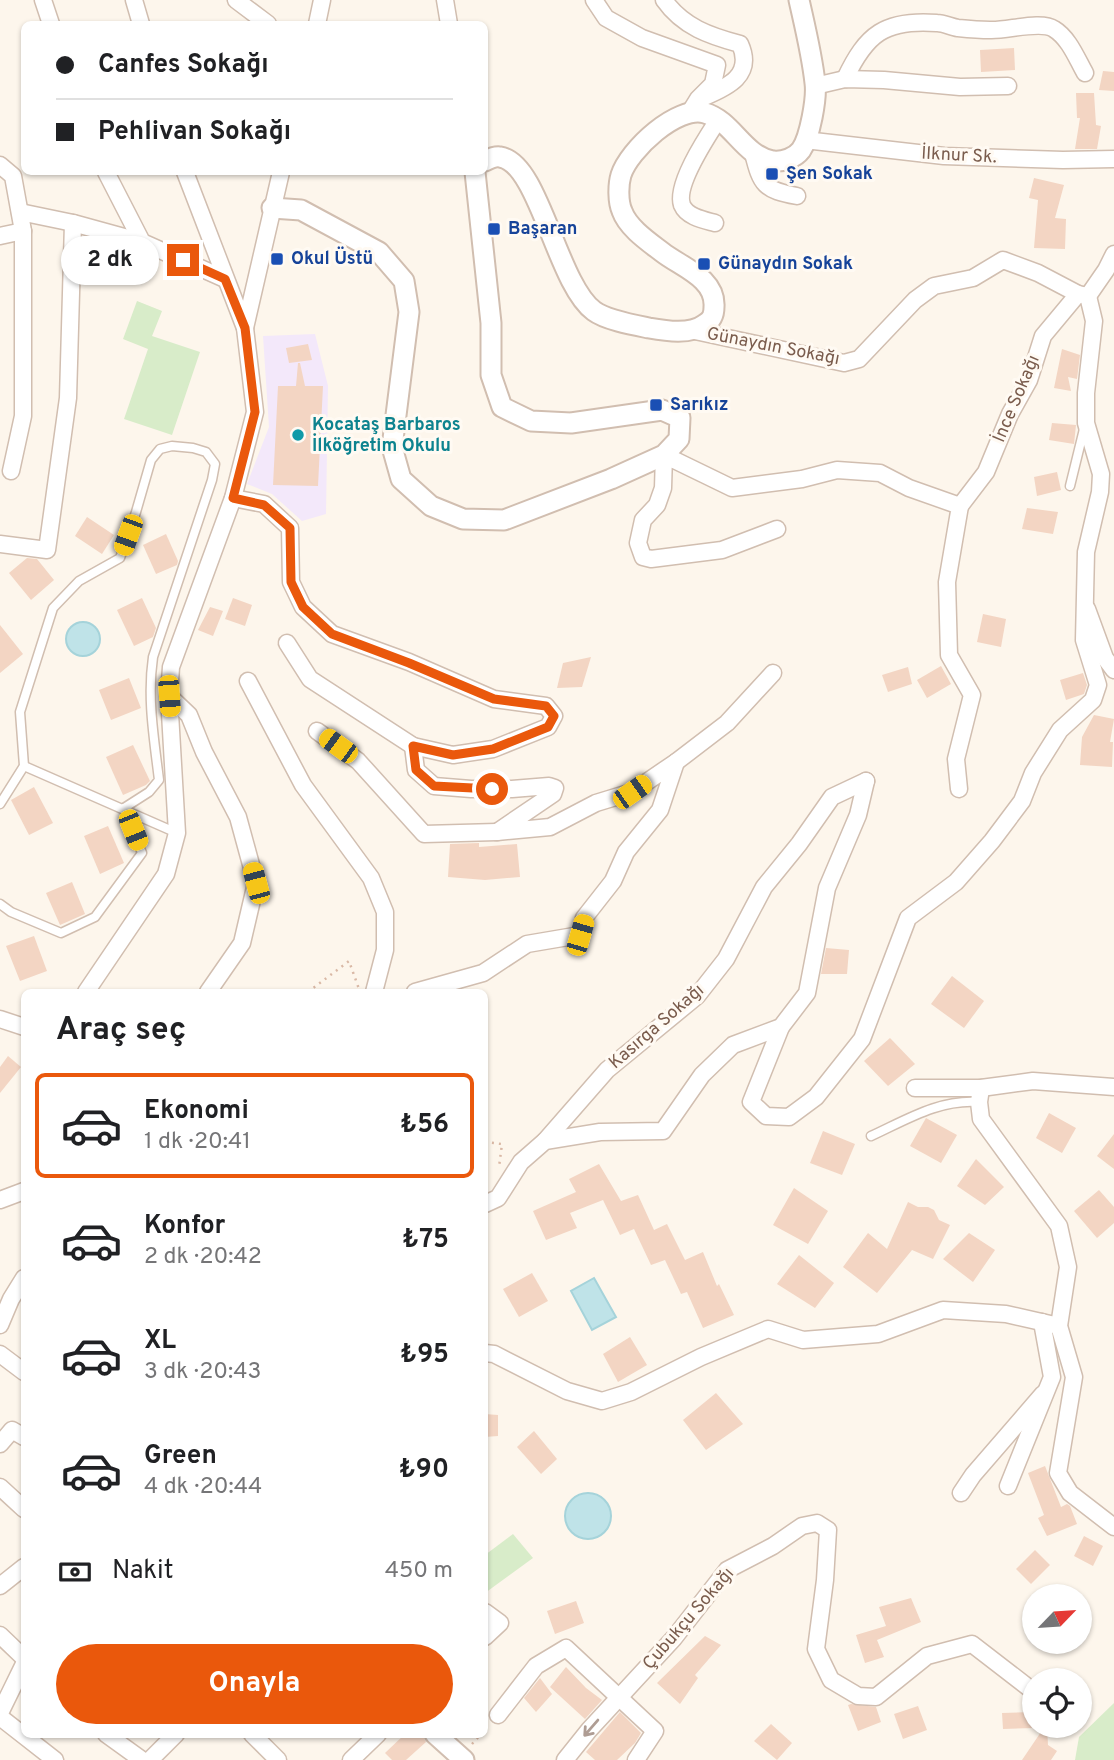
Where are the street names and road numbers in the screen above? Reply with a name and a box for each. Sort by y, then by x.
street label: İlknur Sk. [921,141,997,169]
street label: Günaydın Sokağı [705,323,841,371]
street label: İnce Sokağı [986,351,1046,446]
street label: Kasırga Sokağı [605,979,709,1075]
street label: Çubukçu Sokağı [638,1563,740,1675]

